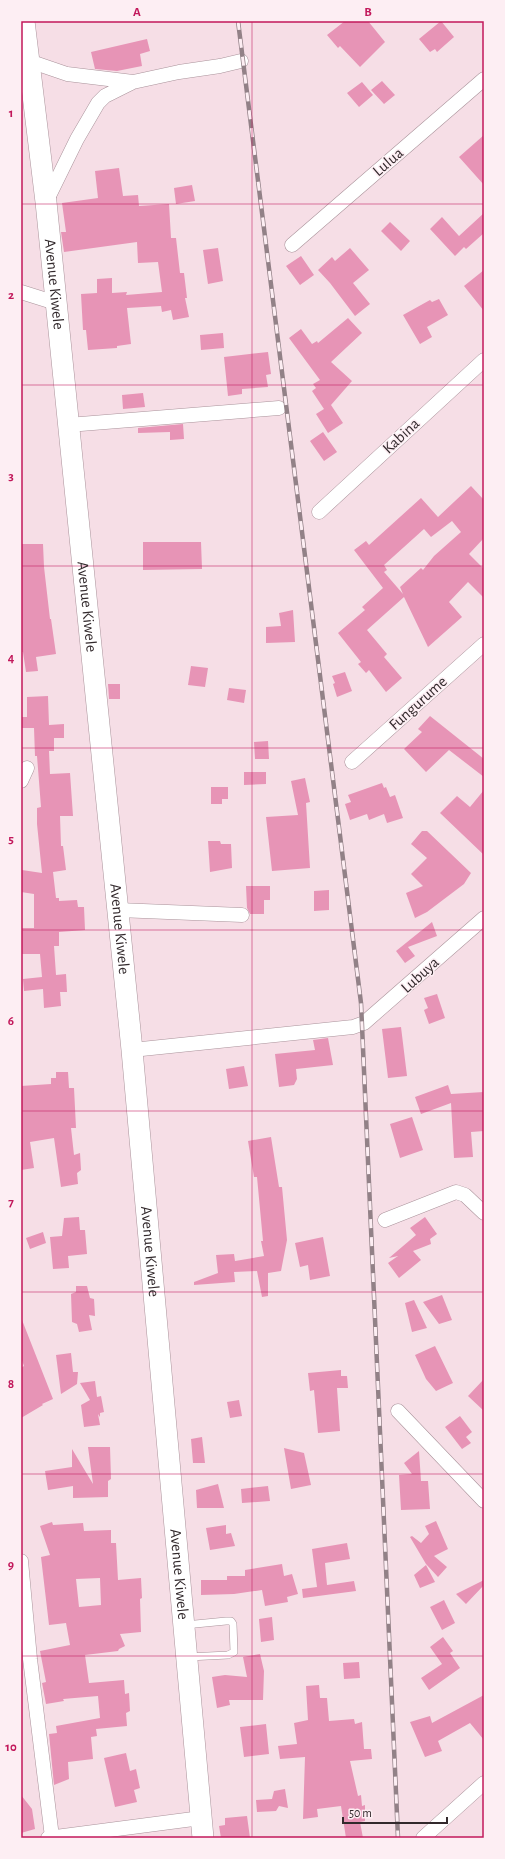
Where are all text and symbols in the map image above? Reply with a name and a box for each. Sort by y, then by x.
text: A [133,6,141,19]
text: B [364,6,372,19]
text: 1 [9,107,13,120]
street label: Lulua [370,145,406,179]
street label: Avenue Kiwele [42,238,67,330]
text: 2 [8,289,14,302]
street label: Kabina [380,415,422,457]
text: 3 [8,470,14,483]
street label: Avenue Kiwele [74,560,100,653]
text: 4 [8,652,15,665]
street label: Fungurume [386,673,450,733]
text: 5 [8,833,14,846]
street label: Avenue Kiwele [107,883,132,975]
street label: Lubuya [398,954,443,997]
text: 6 [8,1015,14,1028]
text: 7 [8,1196,14,1209]
street label: Avenue Kiwele [138,1205,162,1298]
text: 8 [8,1378,14,1391]
street label: Avenue Kiwele [167,1528,191,1620]
text: 9 [8,1559,14,1572]
text: 10 [5,1741,17,1754]
scale bar [343,1799,447,1825]
text: 50 m [349,1807,372,1819]

